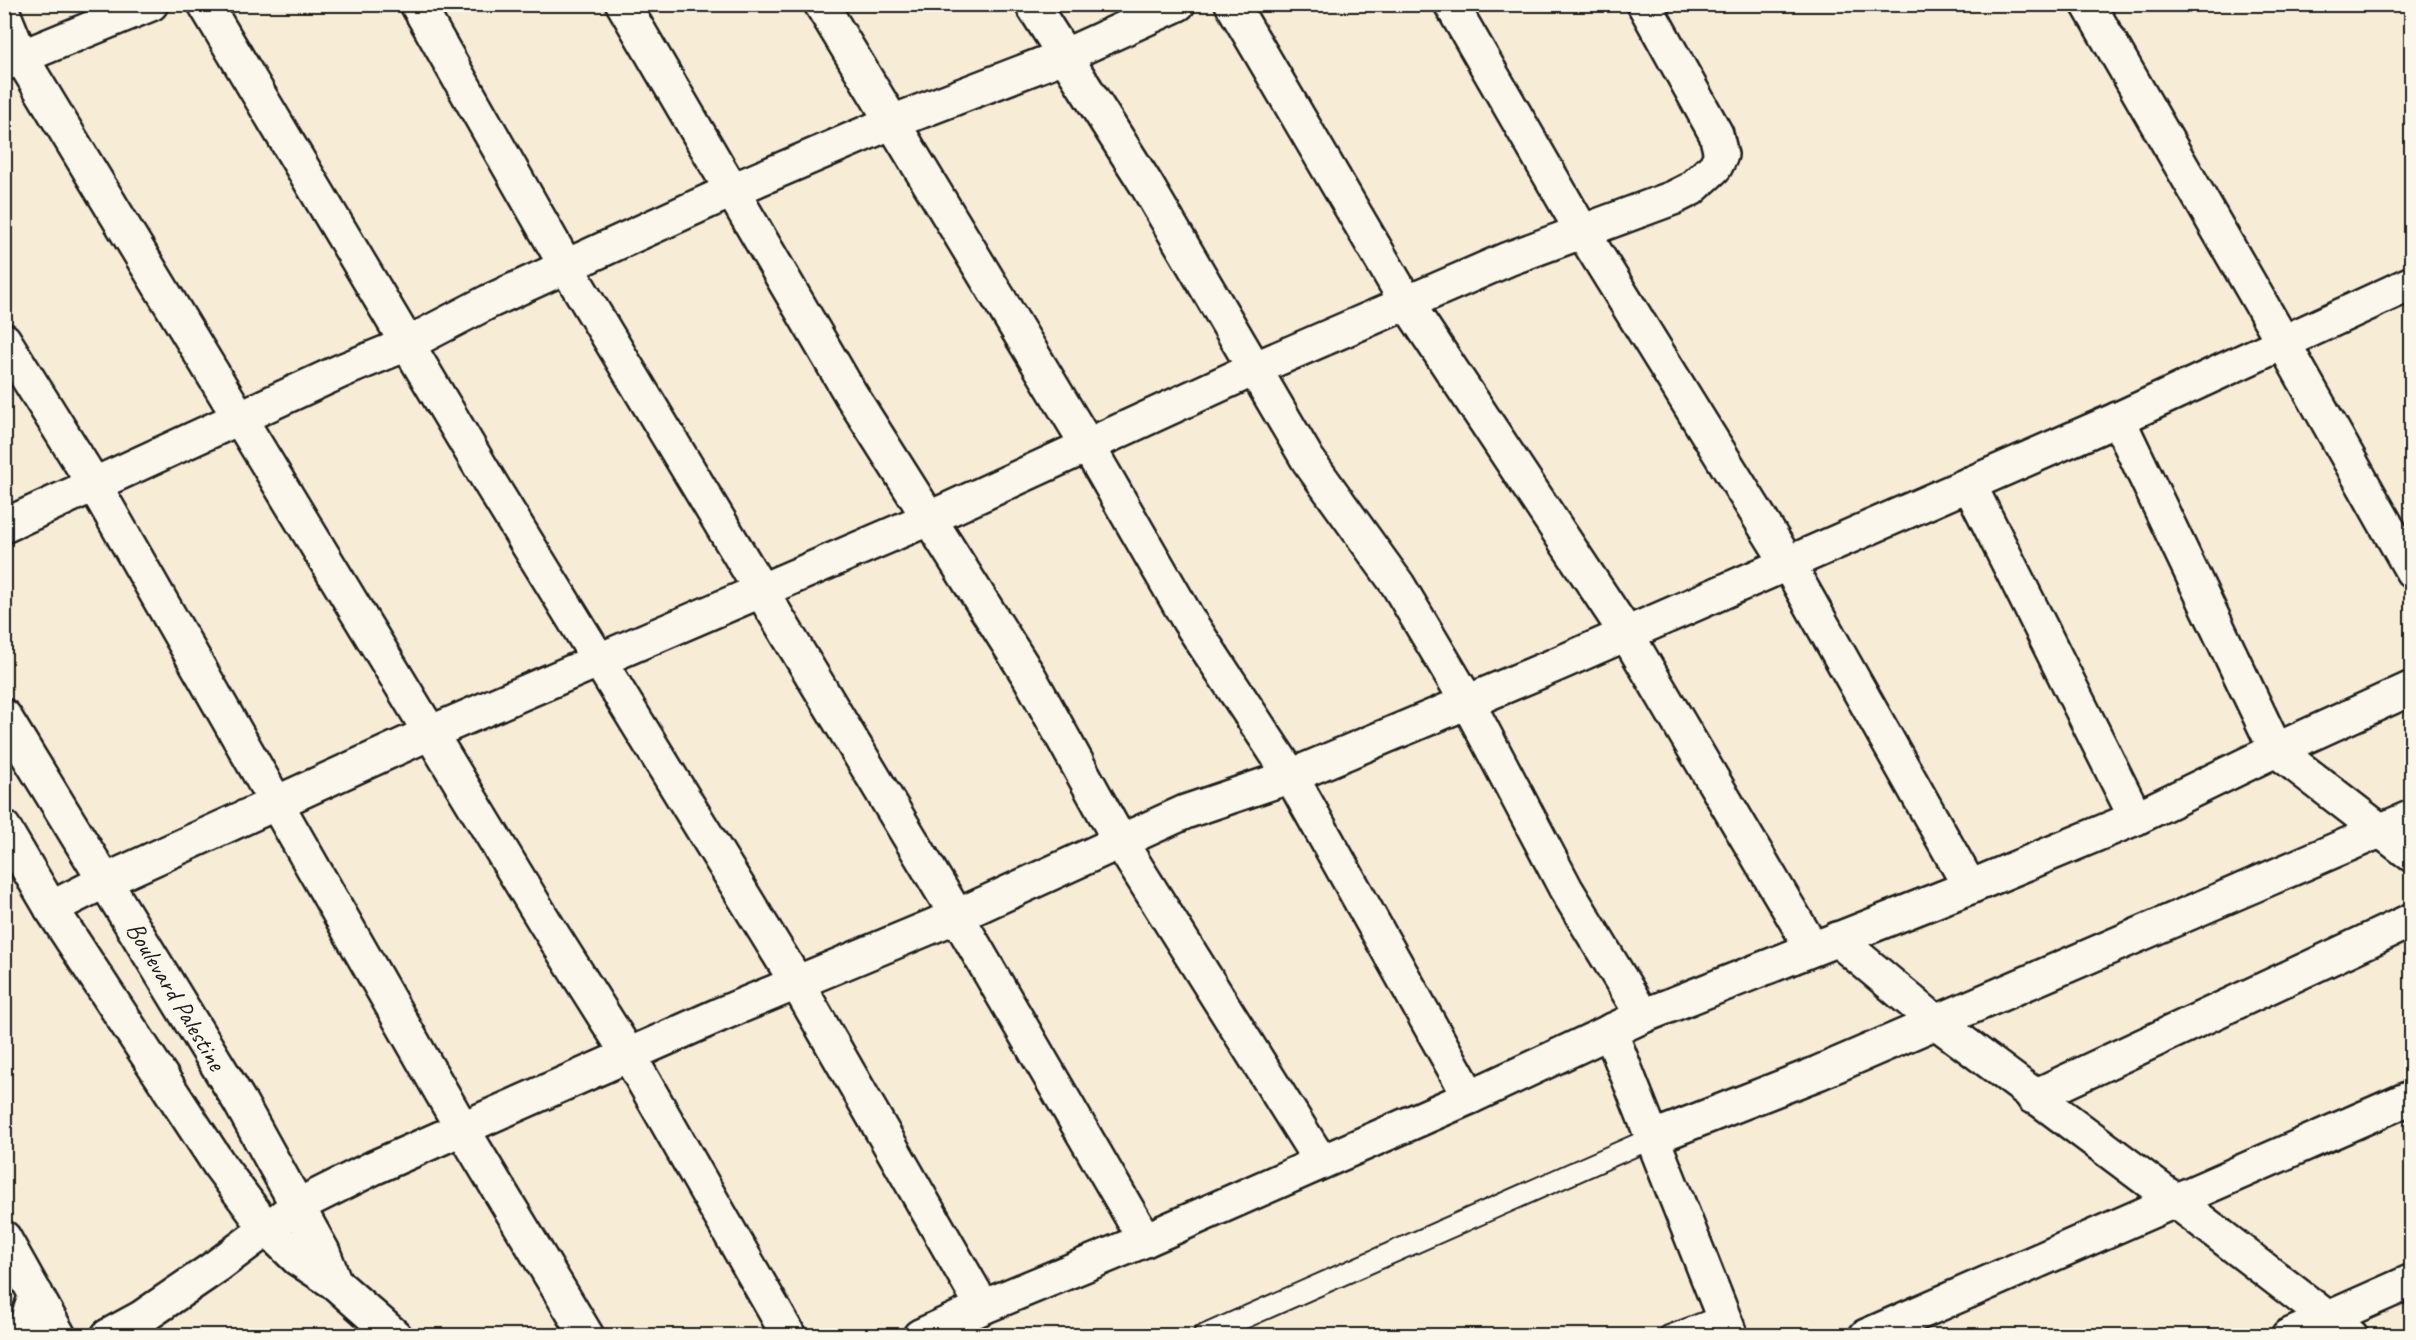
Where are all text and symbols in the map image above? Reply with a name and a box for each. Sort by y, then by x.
street label: Boulevard Palestine [119,916,234,1078]

